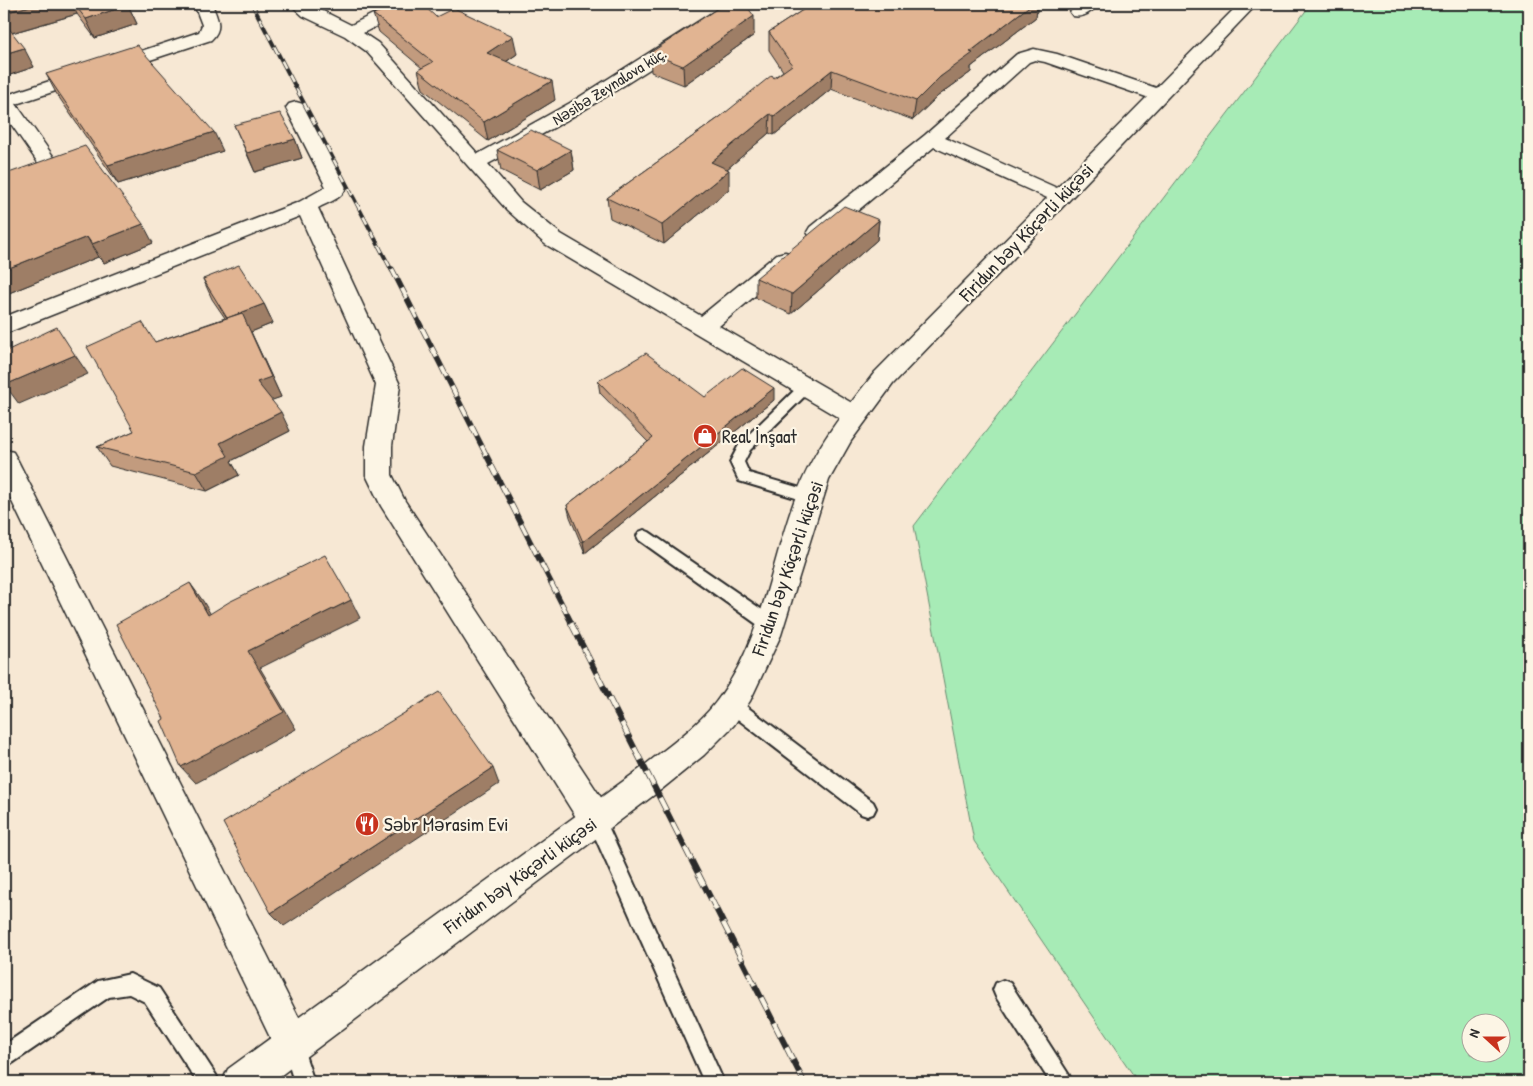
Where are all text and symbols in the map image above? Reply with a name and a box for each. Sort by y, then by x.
street label: Nəsibə Zeynalova küç. [548,42,670,130]
street label: Firidun bəy Köçərli küçəsi [952,157,1099,308]
shop icon: Real İnşaat [692,423,718,449]
place label: Real İnşaat [722,423,797,449]
street label: Firidun bəy Köçərli küçəsi [745,477,829,660]
restaurant icon: Səbr Mərasim Evi [354,811,380,837]
place label: Səbr Mərasim Evi [384,811,509,837]
street label: Firidun bəy Köçərli küçəsi [437,811,602,940]
north arrow [1460,1014,1510,1064]
text: N [1463,1026,1484,1040]

